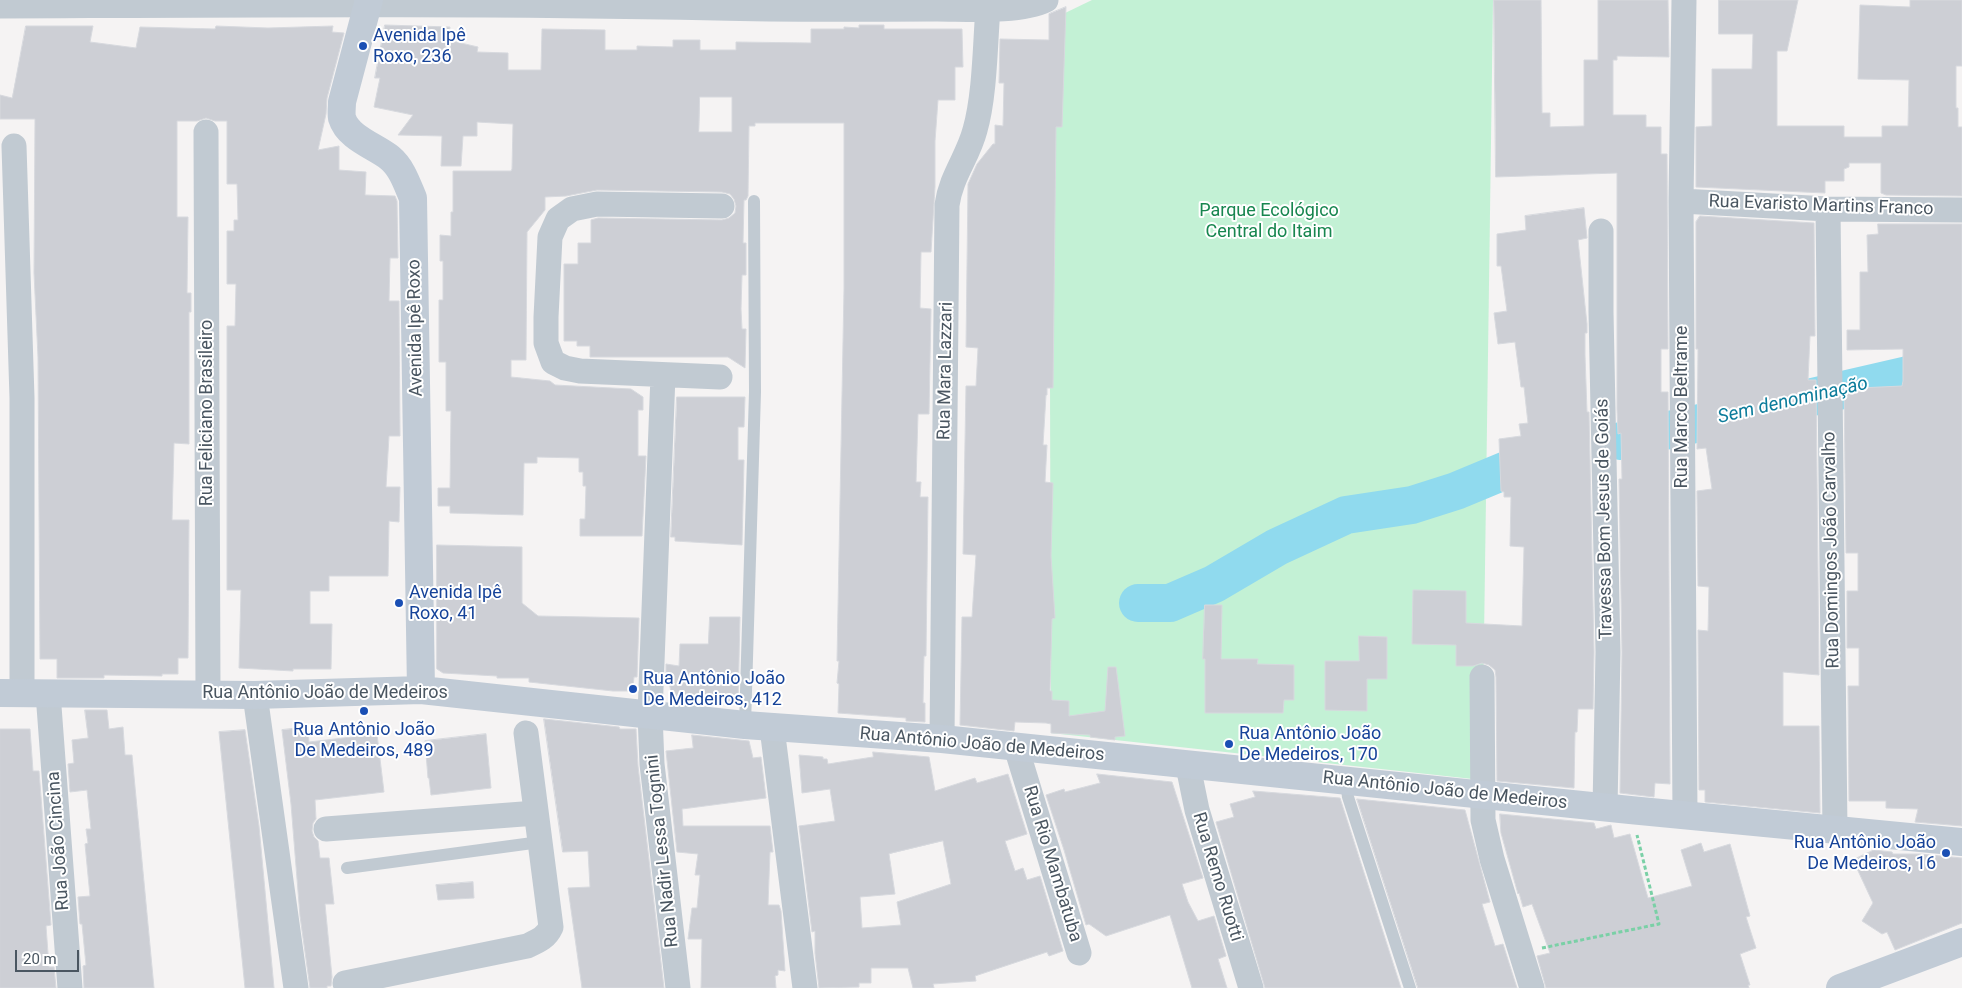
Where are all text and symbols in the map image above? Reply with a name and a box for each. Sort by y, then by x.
place label: Avenida Ipê Roxo, 236 [373,25,466,68]
marker: Avenida Ipê Roxo, 236 [357,40,369,52]
street label: Rua Evaristo Martins Franco [1708,191,1934,221]
park label: Parque Ecológico Central do Itaim [1199,200,1339,242]
street label: Avenida Ipê Roxo [404,259,428,397]
street label: Rua Mara Lazzari [934,302,958,440]
street label: Rua Feliciano Brasileiro [196,320,218,506]
street label: Rua Marco Beltrame [1671,326,1693,488]
water label: Sem denominação [1716,373,1870,429]
street label: Travessa Bom Jesus de Goiás [1592,398,1618,640]
street label: Rua Domingos João Carvalho [1819,431,1845,669]
place label: Avenida Ipê Roxo, 41 [409,582,502,624]
marker: Avenida Ipê Roxo, 41 [393,597,405,609]
place label: Rua Antônio João De Medeiros, 412 [643,668,785,711]
street label: Rua Antônio João de Medeiros [202,682,448,704]
marker: Rua Antônio João De Medeiros, 412 [627,683,639,695]
marker: Rua Antônio João De Medeiros, 489 [358,705,370,717]
place label: Rua Antônio João De Medeiros, 489 [293,719,435,762]
place label: Rua Antônio João De Medeiros, 170 [1239,723,1381,766]
street label: Rua Antônio João de Medeiros [859,724,1105,766]
marker: Rua Antônio João De Medeiros, 170 [1223,738,1235,750]
street label: Rua Nadir Lessa Tognini [642,753,684,949]
street label: Rua Antônio João de Medeiros [1322,767,1568,815]
street label: Rua João Cincina [43,771,75,911]
street label: Rua Rio Mambatuba [1018,783,1086,945]
street label: Rua Remo Ruotti [1187,810,1247,944]
place label: Rua Antônio João De Medeiros, 16 [1794,832,1936,874]
marker: Rua Antônio João De Medeiros, 16 [1940,847,1952,859]
scale bar [18,940,81,972]
text: 20 m [23,950,57,968]

